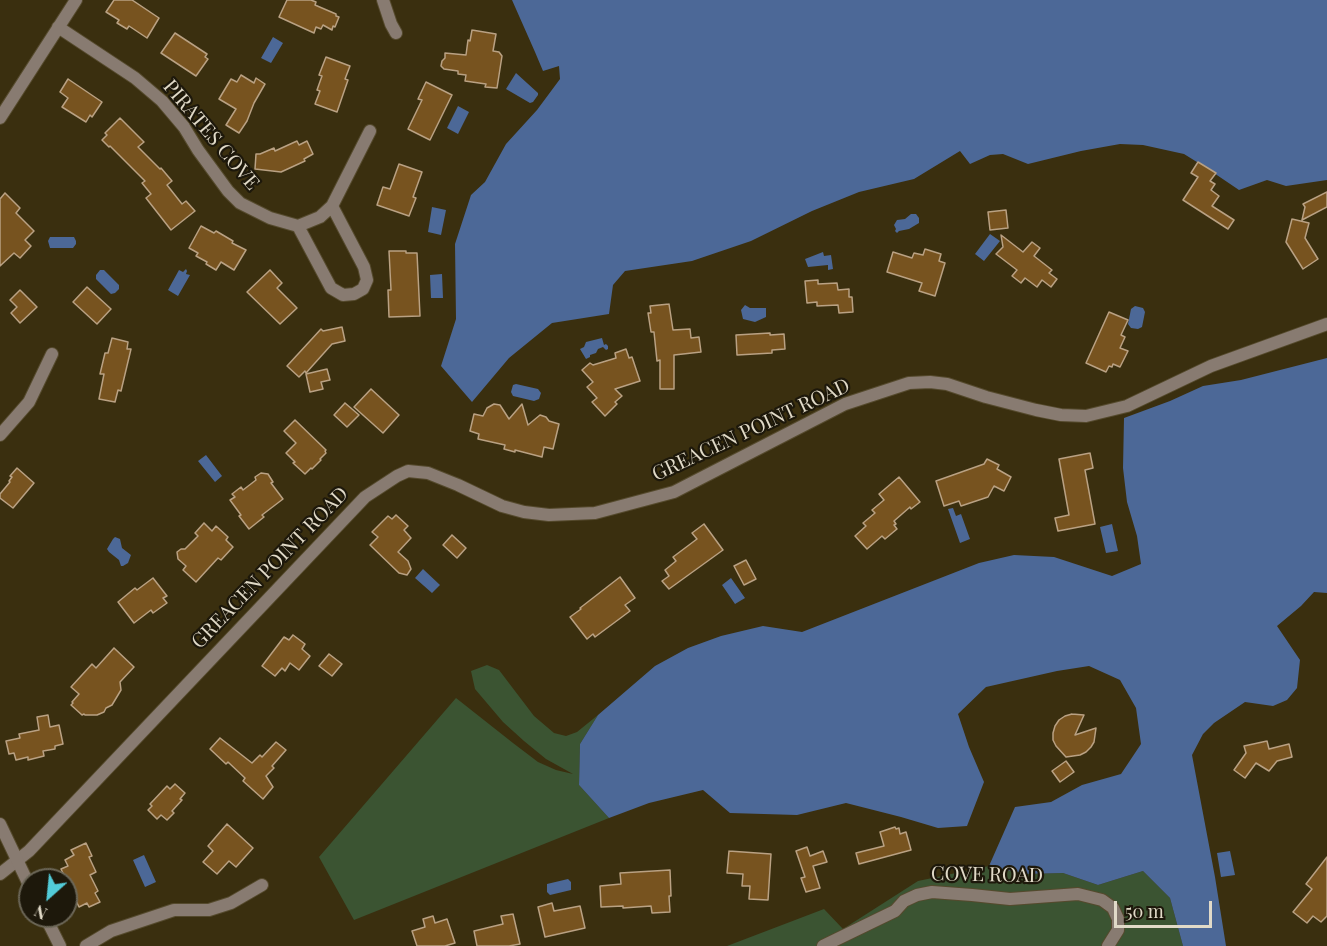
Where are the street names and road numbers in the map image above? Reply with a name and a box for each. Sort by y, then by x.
street label: PIRATES COVE [158,75,264,195]
street label: GREACEN POINT ROAD [648,374,854,486]
street label: GREACEN POINT ROAD [187,482,353,654]
street label: COVE ROAD [931,862,1043,888]

